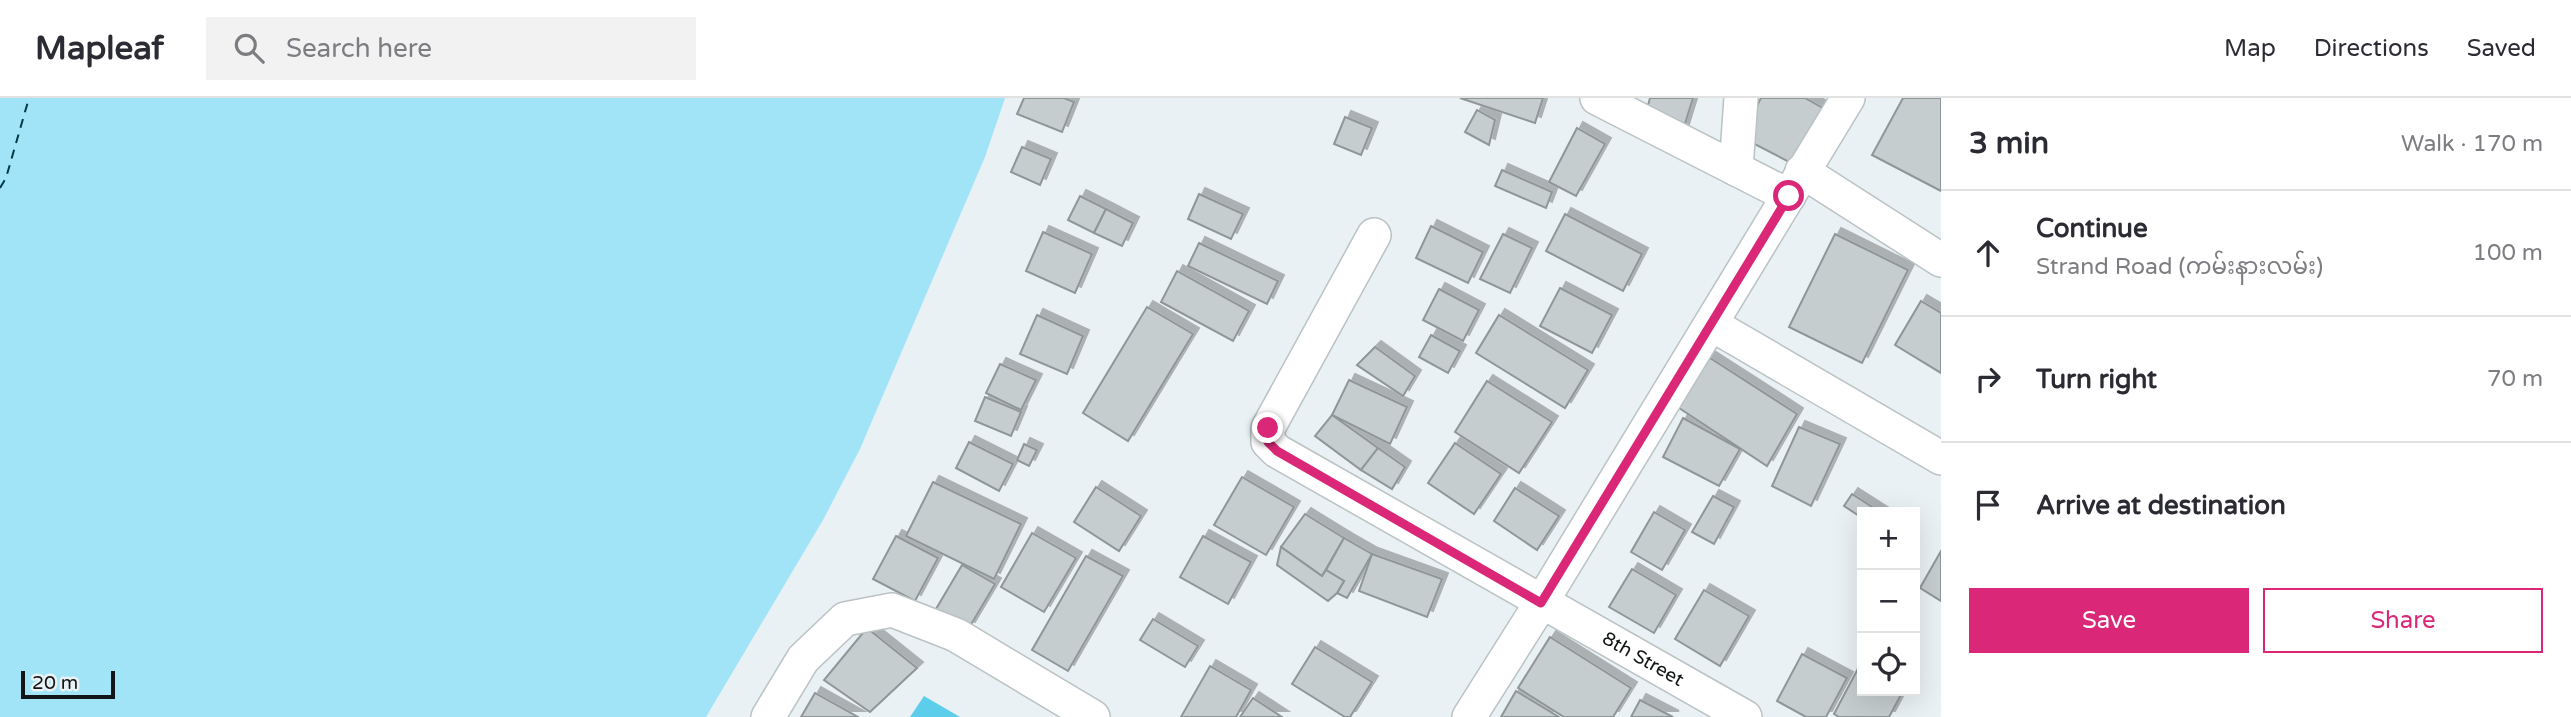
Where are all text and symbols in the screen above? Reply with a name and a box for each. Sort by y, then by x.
search box [206,17,696,80]
text: Mapleaf [35,29,164,68]
icon: search [230,29,268,67]
text: Search here [286,33,432,64]
text: Map [2224,34,2276,63]
text: Directions [2314,34,2429,63]
text: Saved [2467,34,2536,63]
text: 3 min [1969,125,2049,162]
text: Walk · 170 m [2401,130,2543,158]
route start [1773,180,1804,211]
text: Continue [2036,213,2148,244]
icon: ahead [1969,234,2007,272]
text: 100 m [2473,239,2543,267]
text: Strand Road (ကမ်းနားလမ်း) [2036,253,2323,281]
icon: right [1969,360,2007,398]
text: Turn right [2036,364,2157,395]
text: 70 m [2487,365,2543,393]
route end [1252,412,1283,443]
icon: arrive [1969,486,2007,524]
text: Arrive at destination [2036,490,2286,521]
map controls [1857,507,1920,696]
button: + [1857,507,1920,570]
button: − [1857,570,1920,633]
button: Save [1969,588,2249,653]
button: Share [2263,588,2543,653]
street label: 8th Street [1598,627,1688,691]
button: locate [1857,633,1920,696]
scale bar [21,668,116,700]
text: 20 m [32,672,78,694]

